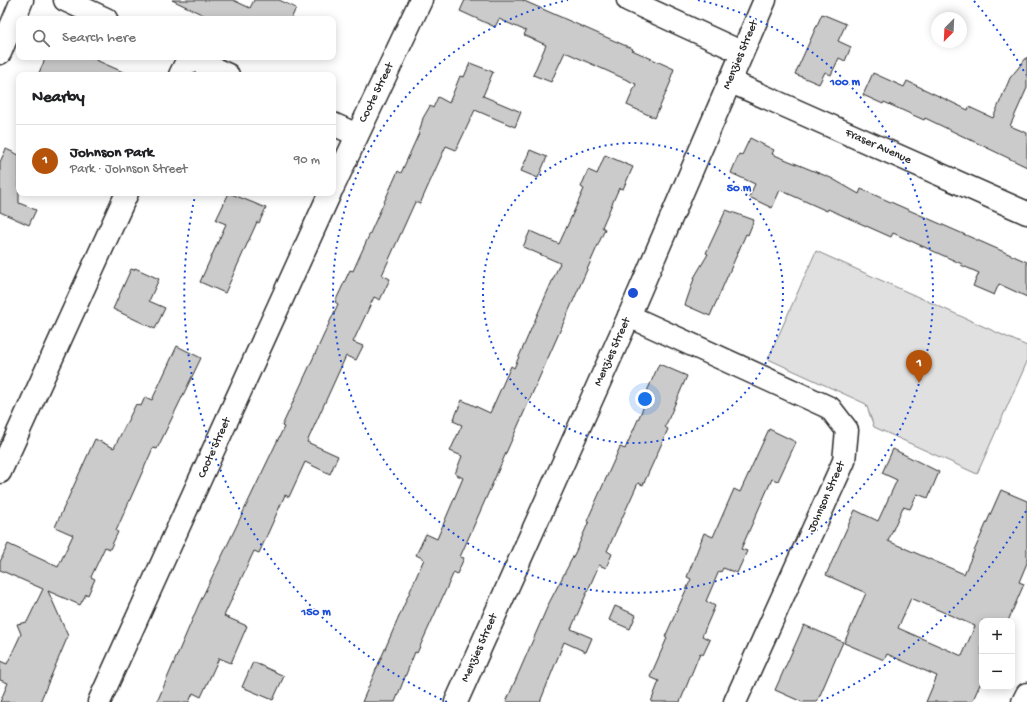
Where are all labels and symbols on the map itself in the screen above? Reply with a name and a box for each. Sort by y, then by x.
north arrow [931,12,967,48]
street label: Menzies Street [720,17,762,92]
street label: Coote Street [356,60,398,125]
text: 100 m [829,76,860,90]
street label: Fraser Avenue [842,126,914,168]
text: 50 m [727,182,752,196]
centre of rings [626,286,640,300]
street label: Menzies Street [592,315,635,388]
pin: 1 [906,350,932,383]
your location [635,389,655,409]
street label: Coote Street [195,415,235,480]
street label: Johnson Street [805,458,849,535]
text: 150 m [300,606,331,620]
street label: Menzies Street [459,611,502,684]

